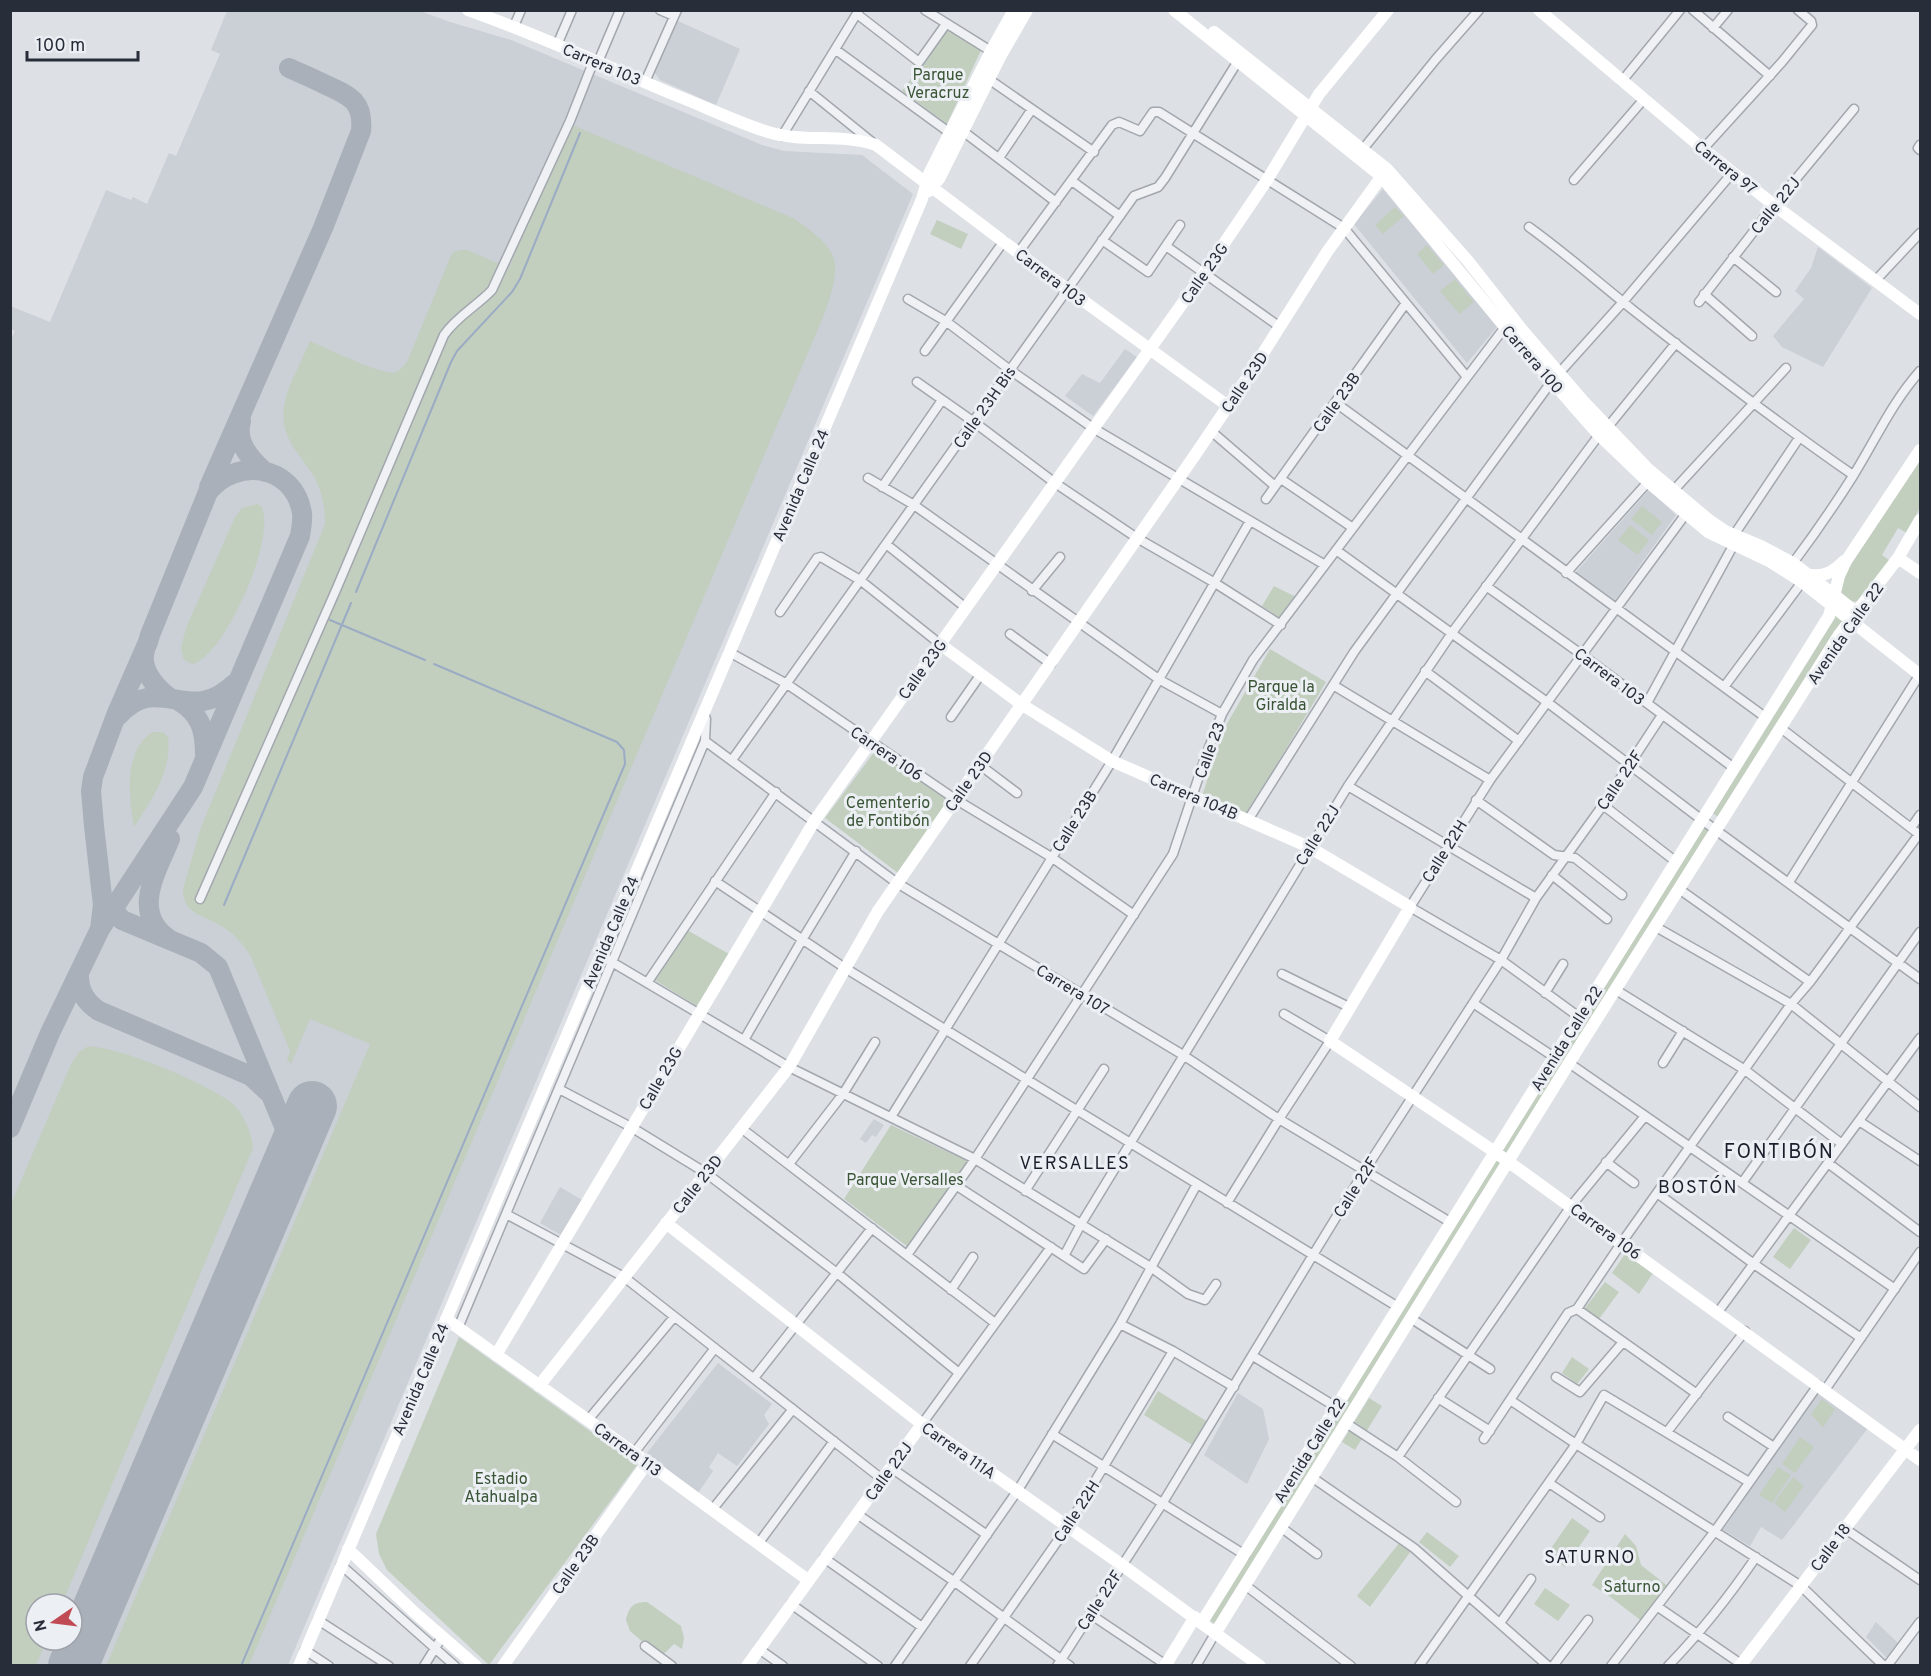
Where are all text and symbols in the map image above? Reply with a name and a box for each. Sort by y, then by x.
scale bar [27,24,138,62]
text: 100 m [36,35,85,58]
street label: Carrera 103 [559,40,644,91]
park label: Parque Veracruz [906,66,970,104]
street label: Carrera 97 [1689,137,1760,200]
street label: Calle 22J [1747,174,1806,239]
street label: Calle 23G [1177,240,1234,308]
street label: Carrera 103 [1010,245,1089,312]
street label: Carrera 100 [1496,322,1567,399]
street label: Calle 23D [1218,349,1273,418]
street label: Calle 23H Bis [950,363,1021,453]
street label: Calle 23B [1310,369,1366,437]
street label: Avenida Calle 24 [769,426,835,545]
street label: Avenida Calle 22 [1804,579,1889,689]
street label: Calle 23G [895,636,952,704]
street label: Carrera 103 [1569,644,1648,711]
park label: Parque la Giralda [1247,678,1315,716]
street label: Calle 23 [1191,720,1230,782]
street label: Carrera 106 [846,723,926,786]
street label: Calle 22F [1593,747,1648,815]
street label: Calle 23D [941,748,998,816]
street label: Carrera 104B [1146,770,1241,826]
street label: Calle 23B [1049,787,1103,857]
park label: Cementerio de Fontibón [846,794,930,832]
street label: Calle 22J [1292,802,1345,870]
street label: Calle 22H [1419,817,1473,887]
street label: Avenida Calle 24 [579,873,645,992]
street label: Carrera 107 [1032,961,1112,1020]
street label: Avenida Calle 22 [1527,983,1608,1095]
street label: Calle 23G [636,1044,688,1114]
district label: FONTIBÓN [1724,1138,1834,1166]
street label: Calle 23D [669,1152,728,1219]
district label: VERSALLES [1020,1153,1130,1176]
street label: Calle 22F [1330,1154,1383,1222]
park label: Parque Versalles [846,1171,964,1191]
district label: BOSTÓN [1658,1175,1738,1200]
street label: Carrera 106 [1565,1200,1645,1265]
street label: Avenida Calle 24 [389,1320,455,1439]
street label: Avenida Calle 22 [1270,1395,1351,1507]
street label: Carrera 113 [589,1419,665,1482]
street label: Carrera 111A [917,1419,999,1485]
street label: Calle 22J [862,1439,918,1505]
park label: Estadio Atahualpa [464,1470,538,1508]
street label: Calle 22H [1050,1477,1105,1547]
street label: Calle 18 [1807,1520,1856,1576]
street label: Calle 23B [549,1531,605,1599]
district label: SATURNO [1544,1547,1636,1570]
street label: Calle 22F [1074,1567,1128,1635]
park label: Saturno [1604,1578,1660,1598]
north arrow [24,1592,84,1652]
text: N [30,1617,52,1633]

